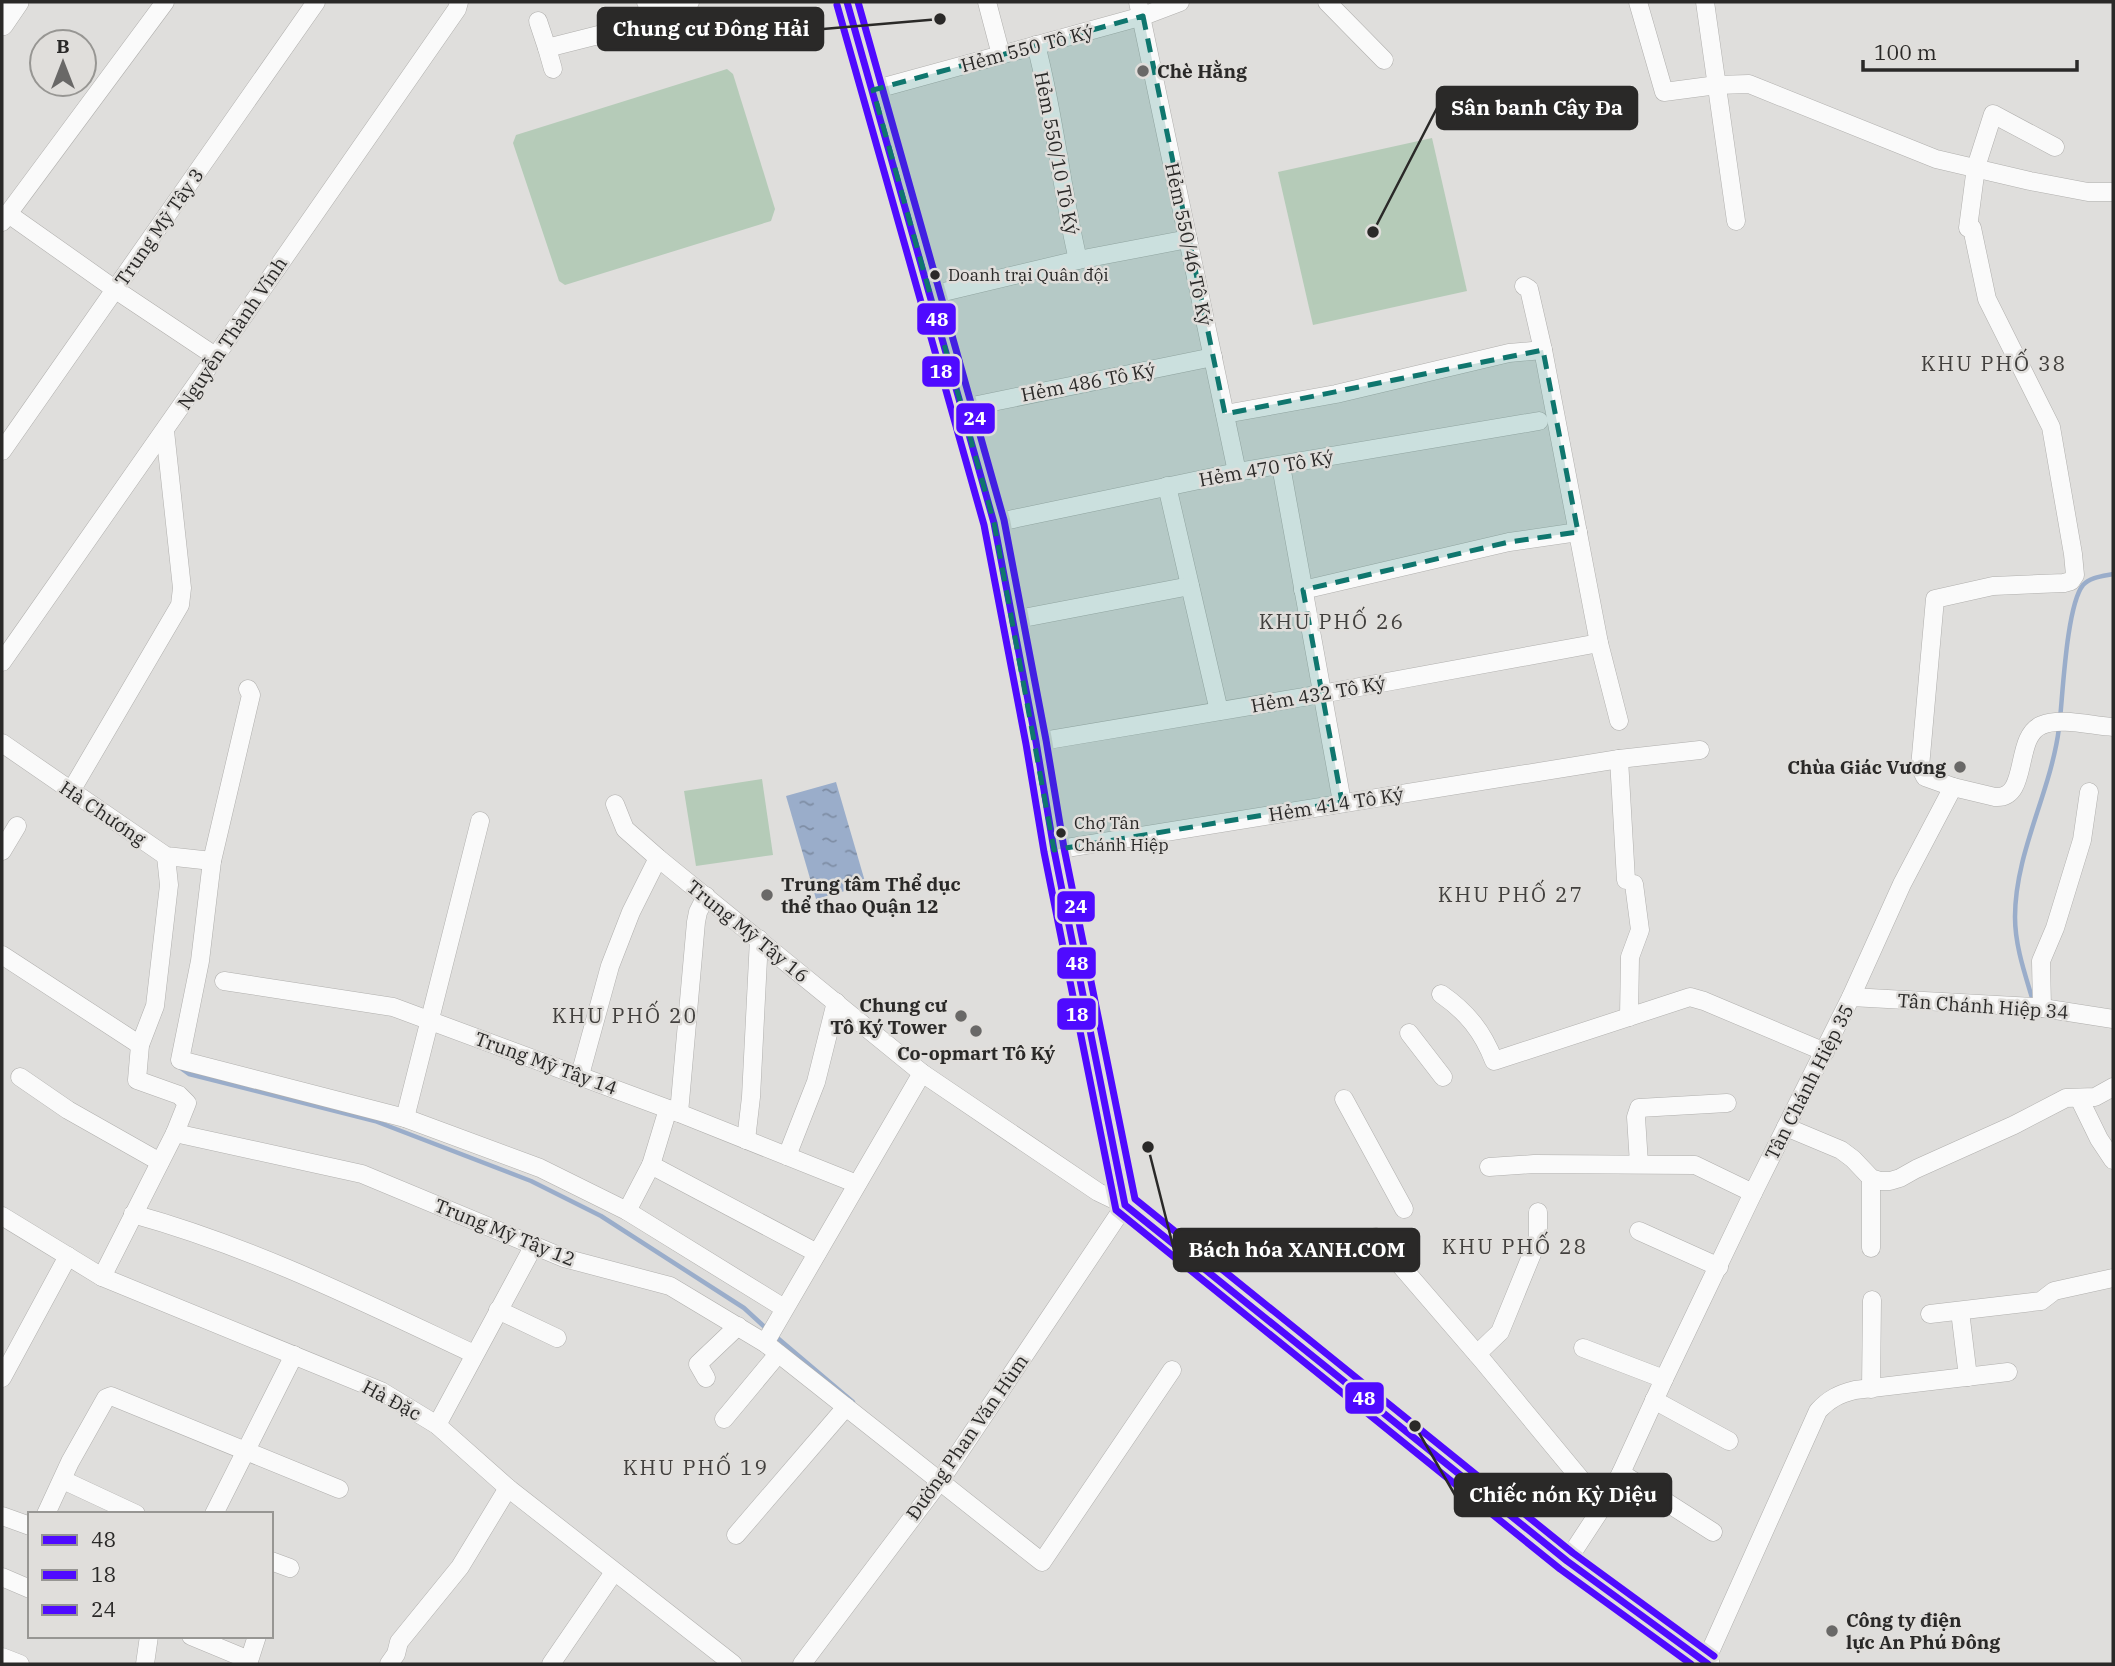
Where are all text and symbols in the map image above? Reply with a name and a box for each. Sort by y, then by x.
callout: Chung cư Đông Hải [598,8,823,50]
text: Chung cư Đông Hải [613,14,809,42]
street label: Hẻm 550 Tô Ký [958,19,1097,77]
north arrow [28,28,98,98]
scale bar [1863,28,2076,72]
text: B [56,34,70,58]
text: 100 m [1874,38,1937,66]
place label: Chè Hằng [1157,59,1247,83]
marker: Chè Hằng [1135,63,1151,79]
street label: Hẻm 550/10 Tô Ký [1029,69,1085,238]
callout: Sân banh Cây Đa [1437,87,1637,129]
text: Sân banh Cây Đa [1451,93,1623,121]
street label: Hẻm 550/46 Tô Ký [1160,160,1218,328]
street label: Trung Mỹ Tây 3 [109,163,209,291]
street label: Nguyễn Thành Vĩnh [172,252,292,414]
place label: Doanh trại Quân đội [948,264,1109,286]
marker: Doanh trại Quân đội [928,268,942,282]
line badge: 48 [916,302,957,336]
text: 48 [926,307,948,331]
district label: KHU PHỐ 38 [1921,348,2067,377]
line badge: 18 [921,355,961,388]
street label: Hẻm 486 Tô Ký [1019,357,1158,407]
text: 18 [930,359,952,383]
line badge: 24 [955,402,996,435]
text: 24 [964,406,986,430]
street label: Hẻm 470 Tô Ký [1197,444,1336,492]
district label: KHU PHỐ 26 [1259,606,1405,635]
street label: Hẻm 432 Tô Ký [1249,670,1388,718]
place label: Chùa Giác Vương [1787,755,1946,779]
marker: Chùa Giác Vương [1952,759,1968,775]
street label: Hà Chương [55,775,151,851]
street label: Hẻm 414 Tô Ký [1267,781,1406,826]
place label: Chợ Tân Chánh Hiệp [1074,812,1169,856]
marker: Chợ Tân Chánh Hiệp [1054,826,1068,840]
place label: Trung tâm Thể dục thể thao Quận 12 [781,872,961,918]
street label: Trung Mỹ Tây 16 [682,875,814,987]
district label: KHU PHỐ 27 [1438,879,1584,908]
marker: Trung tâm Thể dục thể thao Quận 12 [759,887,775,903]
line badge: 24 [1056,890,1096,923]
text: 24 [1065,894,1087,918]
line badge: 48 [1056,946,1097,980]
text: 48 [1066,951,1088,975]
street label: Tân Chánh Hiệp 34 [1897,988,2069,1024]
place label: Chung cư Tô Ký Tower [830,993,948,1039]
line badge: 18 [1056,997,1097,1031]
district label: KHU PHỐ 20 [552,1000,698,1029]
street label: Tân Chánh Hiệp 35 [1759,1000,1859,1164]
text: 18 [1066,1002,1088,1026]
marker: Chung cư Tô Ký Tower [953,1008,969,1024]
marker: Co-opmart Tô Ký [968,1023,984,1039]
street label: Trung Mỹ Tây 14 [471,1026,621,1100]
place label: Co-opmart Tô Ký [897,1041,1055,1065]
street label: Trung Mỹ Tây 12 [431,1193,579,1271]
callout: Bách hóa XANH.COM [1174,1229,1419,1271]
district label: KHU PHỐ 28 [1442,1231,1588,1260]
text: Bách hóa XANH.COM [1189,1235,1405,1263]
street label: Đường Phan Văn Hùm [901,1350,1033,1524]
street label: Hà Đặc [358,1375,426,1426]
line badge: 48 [1344,1381,1385,1415]
text: 48 [1353,1386,1375,1410]
district label: KHU PHỐ 19 [623,1452,769,1481]
callout: Chiếc nón Kỳ Diệu [1455,1474,1671,1516]
text: Chiếc nón Kỳ Diệu [1469,1480,1657,1508]
legend [28,1512,273,1638]
text: 48 [91,1525,116,1553]
text: 18 [91,1560,116,1588]
text: 24 [91,1595,116,1623]
place label: Công ty điện lực An Phú Đông [1846,1608,2000,1654]
marker: Công ty điện lực An Phú Đông [1824,1623,1840,1639]

